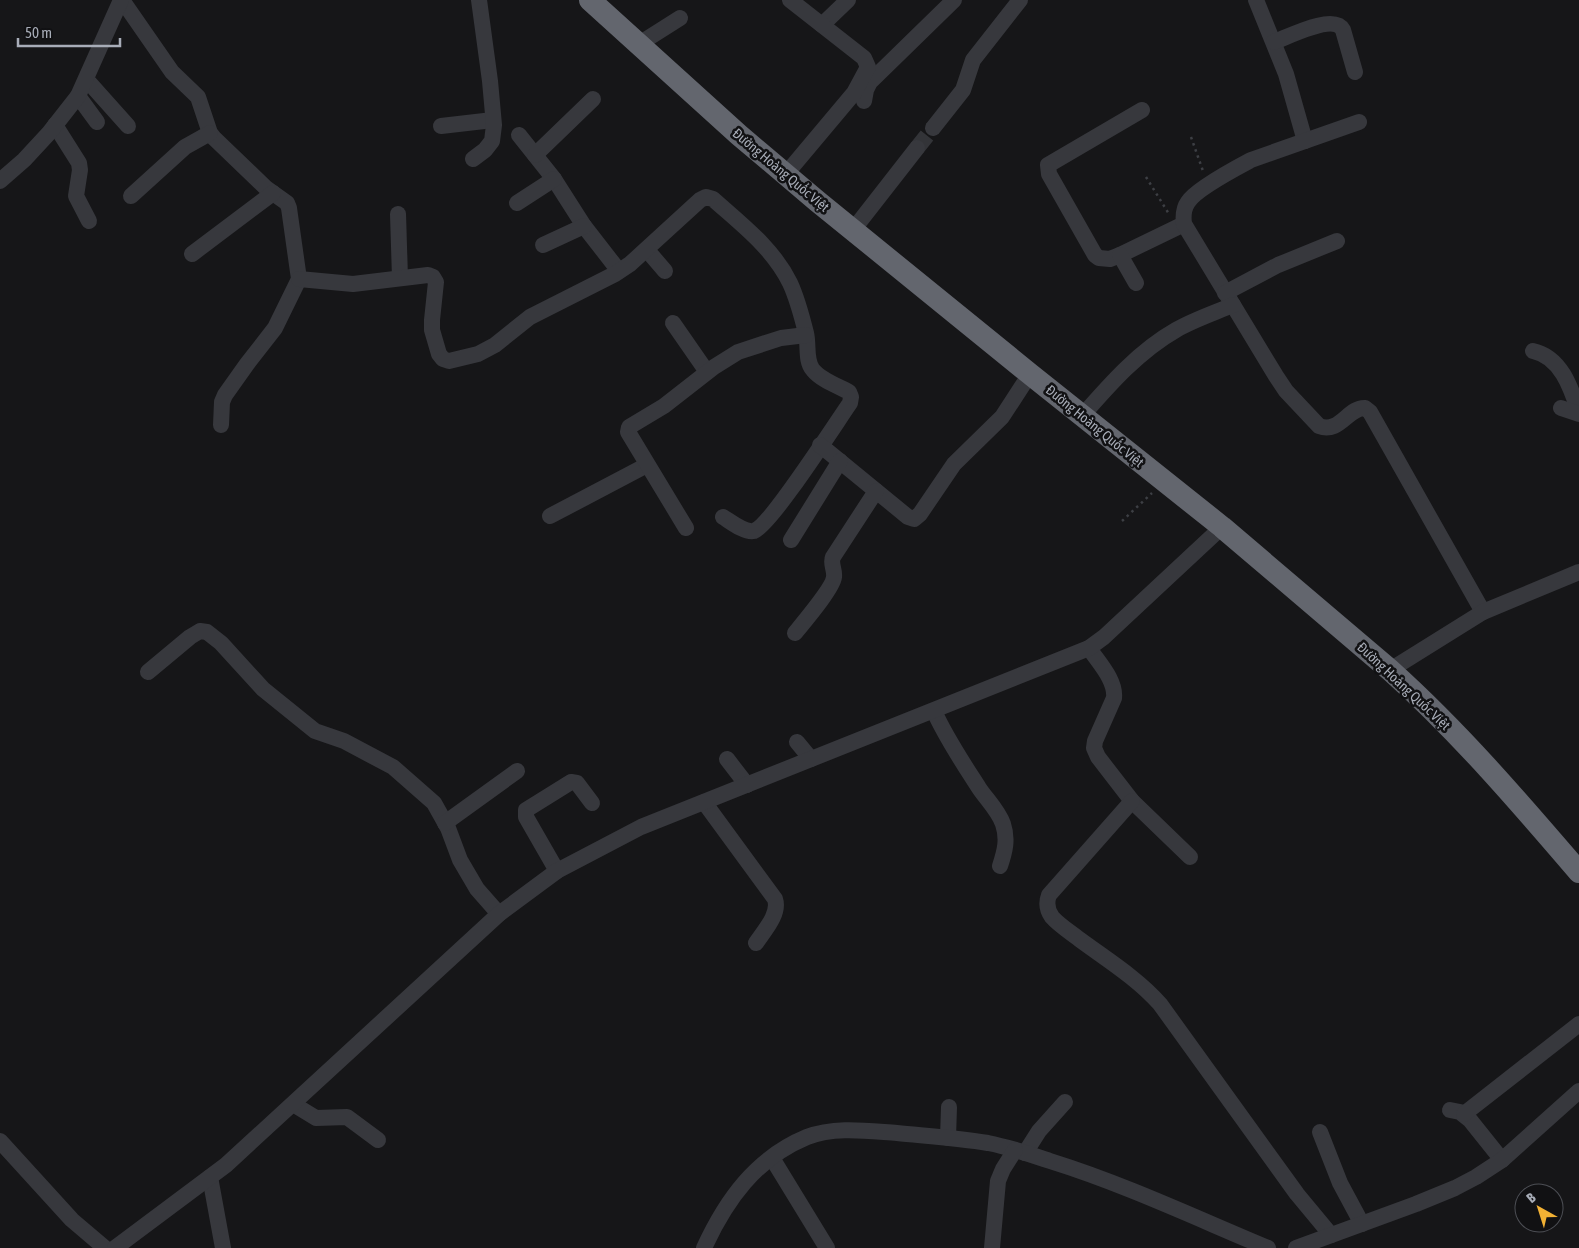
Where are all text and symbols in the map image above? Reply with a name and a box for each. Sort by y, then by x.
scale bar [18,15,120,47]
text: 50 m [25,24,52,41]
street label: Đường Hoàng Quốc Việt [730,124,833,215]
street label: Đường Hoàng Quốc Việt [1043,381,1148,470]
street label: Đường Hoàng Quốc Việt [1354,638,1454,733]
north arrow [1514,1183,1564,1233]
text: B [1523,1189,1539,1206]

